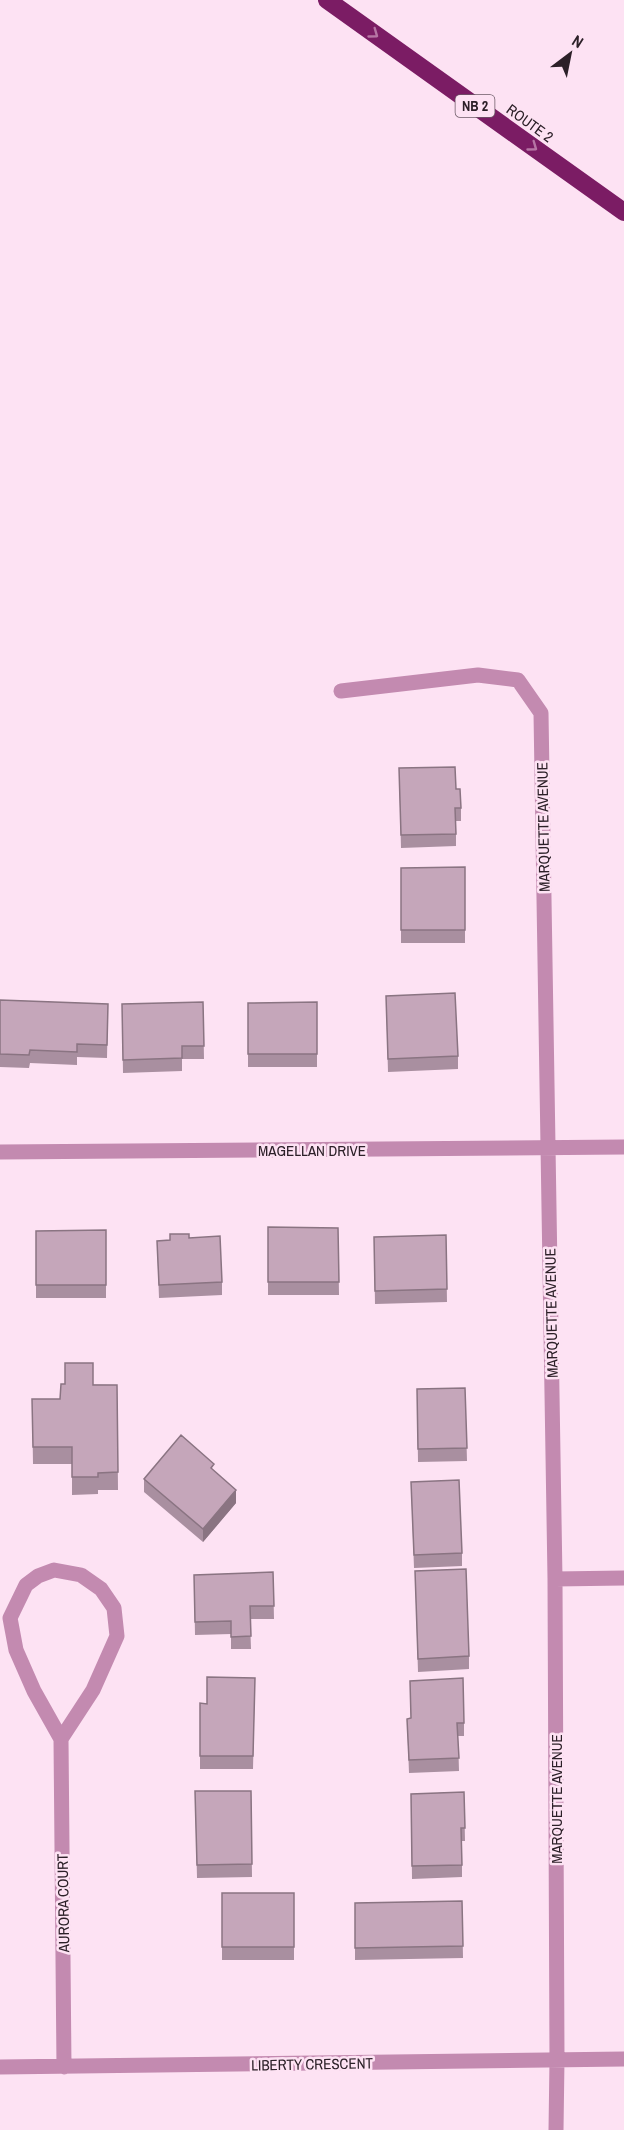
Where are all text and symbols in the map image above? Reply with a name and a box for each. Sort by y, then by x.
north arrow [540,24,600,84]
one-way arrow [368,27,379,38]
text: N [568,29,588,53]
road number: NB 2 [456,95,494,117]
street label: ROUTE 2 [502,99,558,147]
one-way arrow [527,140,538,151]
street label: MARQUETTE AVENUE [531,762,555,892]
street label: MAGELLAN DRIVE [258,1140,366,1161]
street label: MARQUETTE AVENUE [539,1248,563,1378]
street label: MARQUETTE AVENUE [546,1734,567,1864]
street label: AURORA COURT [52,1853,74,1954]
street label: LIBERTY CRESCENT [251,2052,374,2076]

